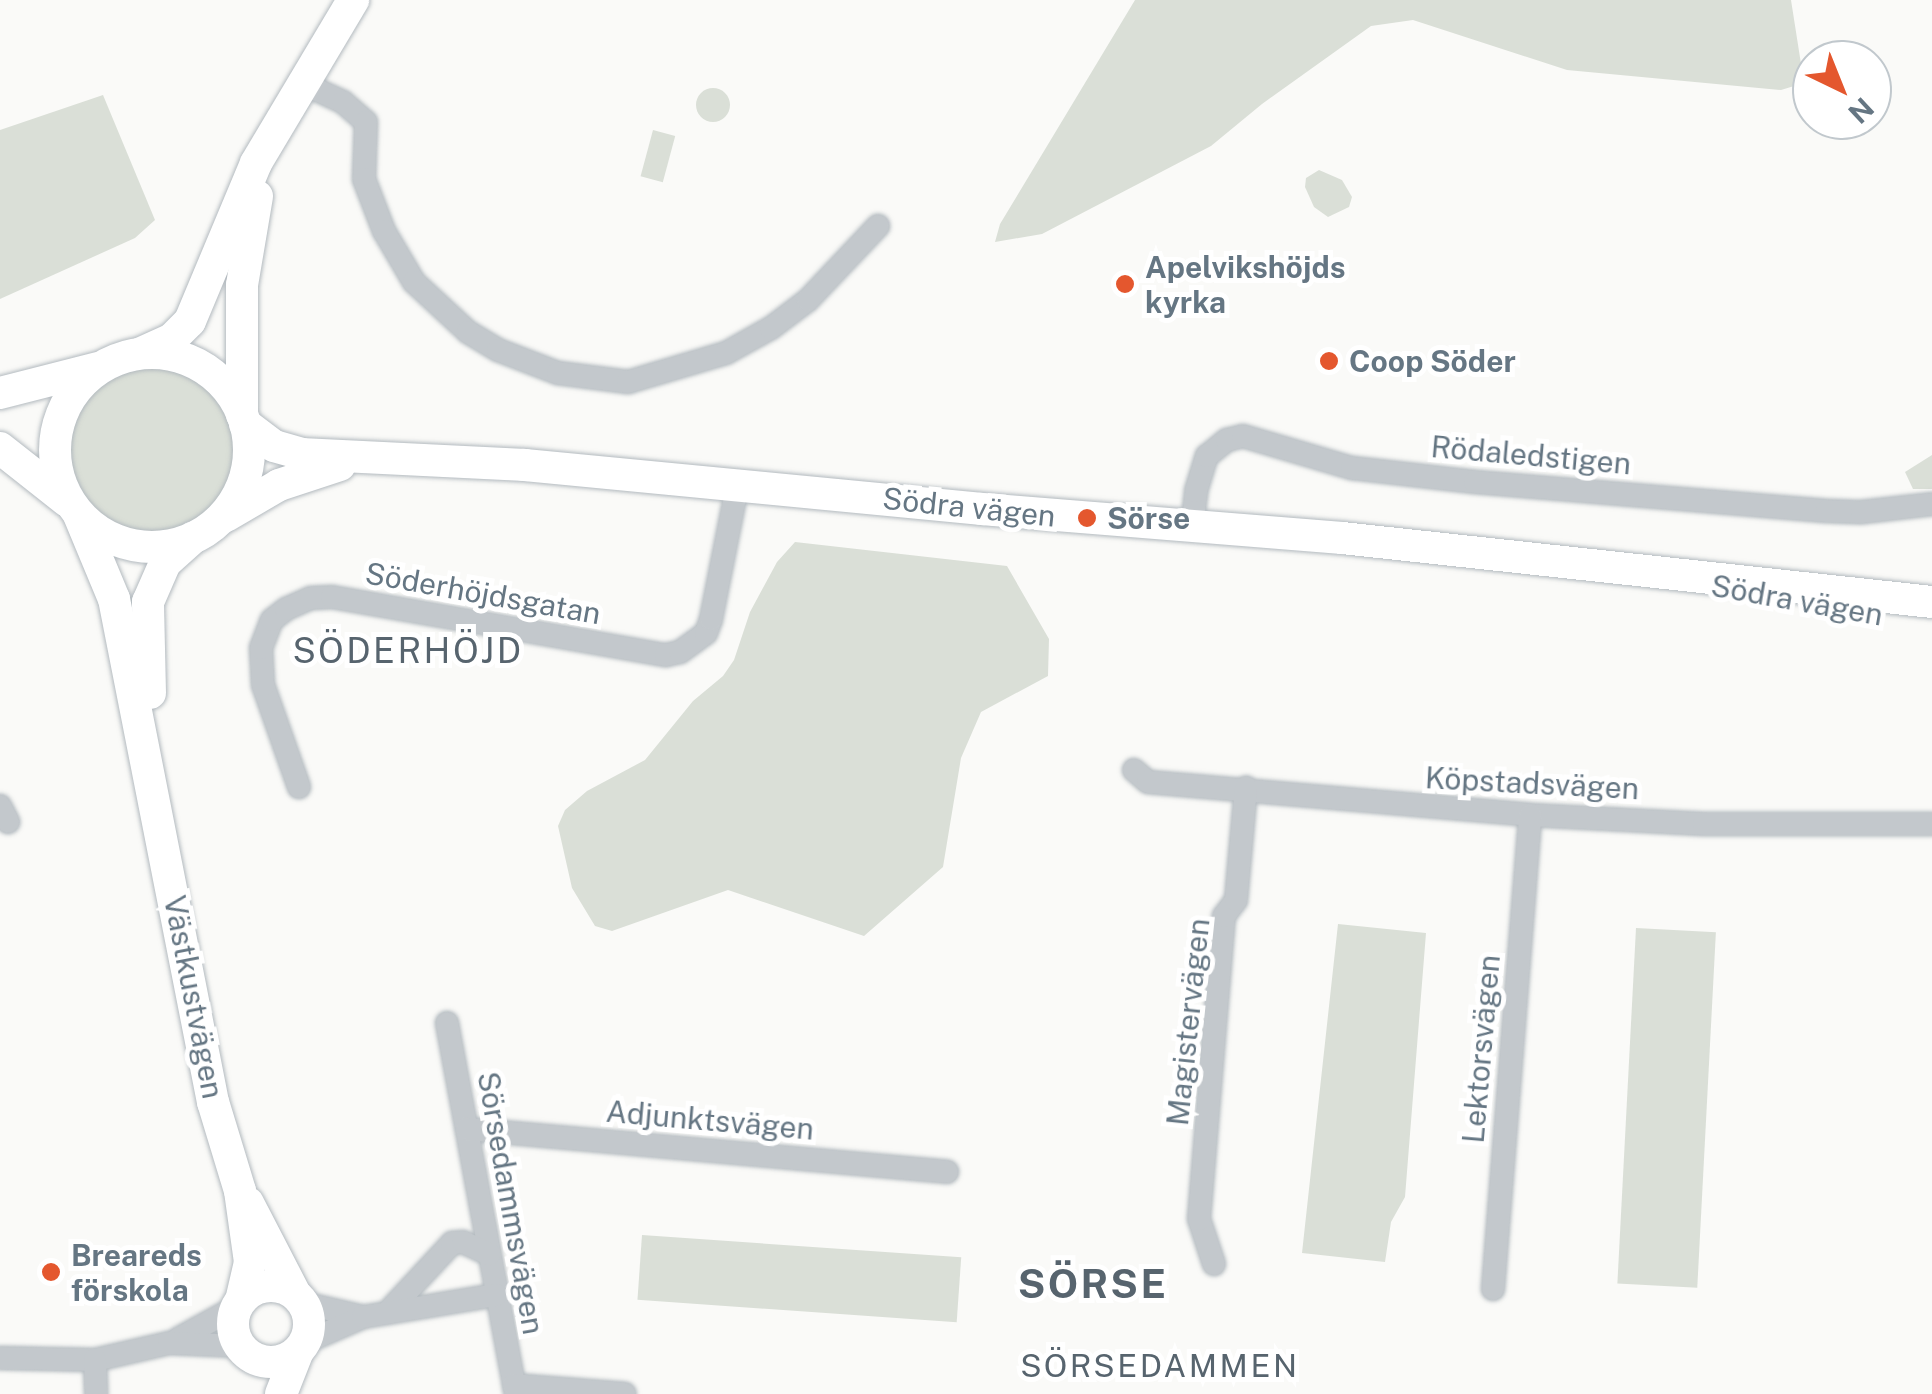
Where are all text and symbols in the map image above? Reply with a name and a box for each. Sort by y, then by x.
north arrow [1792,40,1892,140]
text: N [1842,91,1881,130]
place label: Apelvikshöjds kyrka [1145,249,1346,320]
marker: Apelvikshöjds kyrka [1114,273,1136,295]
place label: Coop Söder [1349,343,1516,379]
marker: Coop Söder [1318,350,1340,372]
street label: Rödaledstigen [1429,428,1633,482]
street label: Södra vägen [881,480,1057,534]
place label: Sörse [1107,500,1190,536]
marker: Sörse [1076,507,1098,529]
street label: Söderhöjdsgatan [362,555,604,631]
street label: Södra vägen [1708,567,1886,633]
district label: SÖDERHÖJD [293,630,523,672]
street label: Köpstadsvägen [1424,759,1640,807]
street label: Västkustvägen [157,892,231,1102]
street label: Magistervägen [1159,917,1217,1127]
street label: Lektorsvägen [1455,953,1507,1145]
street label: Sörsedammsvägen [470,1069,552,1337]
street label: Adjunktsvägen [605,1093,815,1147]
place label: Breareds förskola [71,1237,202,1308]
district label: SÖRSE [1018,1260,1168,1308]
marker: Breareds förskola [40,1261,62,1283]
district label: SÖRSEDAMMEN [1020,1347,1300,1385]

